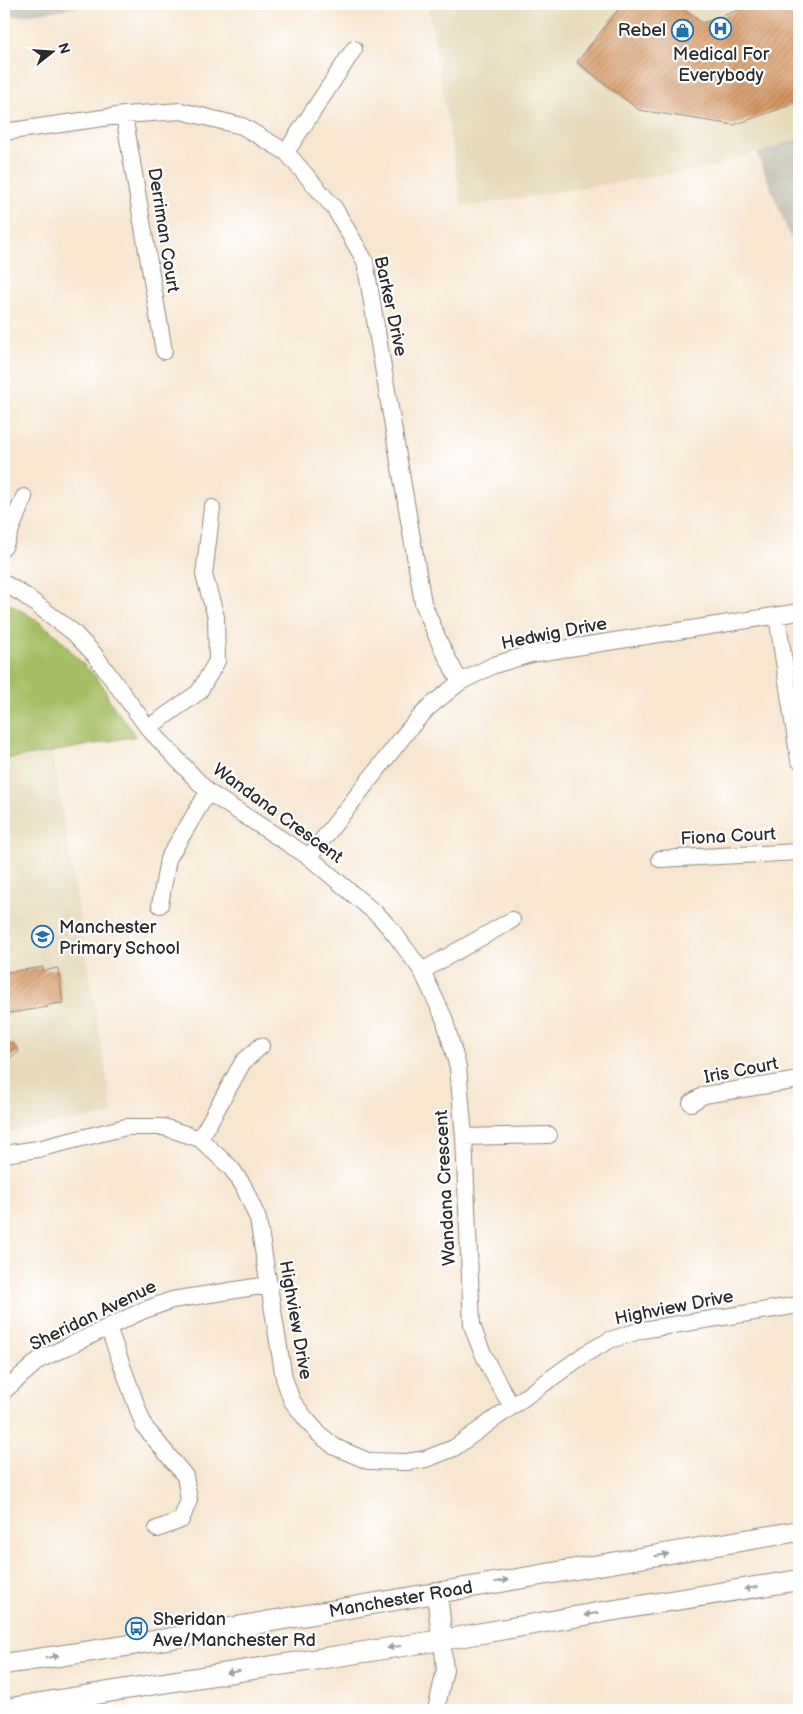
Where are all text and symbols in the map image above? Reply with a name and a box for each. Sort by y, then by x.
hospital icon: Medical For Everybody [709,17,733,41]
shop icon: Rebel [670,18,694,42]
place label: Rebel [618,20,666,41]
north arrow [28,28,78,78]
text: N [54,41,74,56]
place label: Medical For Everybody [673,44,770,86]
street label: Derriman Court [143,166,184,294]
street label: Barker Drive [370,254,411,358]
street label: Hedwig Drive [499,613,609,654]
street label: Wandana Crescent [208,759,347,868]
street label: Fiona Court [680,823,777,849]
place label: Manchester Primary School [59,917,180,959]
school or university icon: Manchester Primary School [31,925,55,949]
street label: Iris Court [702,1053,780,1088]
street label: Wandana Crescent [431,1109,460,1266]
street label: Highview Drive [275,1259,316,1382]
street label: Sheridan Avenue [27,1276,160,1355]
street label: Highview Drive [613,1286,736,1329]
one-way arrow [655,1550,671,1558]
street label: Manchester Road [327,1577,474,1622]
one-way arrow [494,1577,510,1585]
one-way arrow [743,1584,759,1592]
place label: Sheridan Ave/Manchester Rd [153,1609,316,1651]
one-way arrow [582,1610,598,1618]
bus stop icon: Sheridan Ave/Manchester Rd [125,1617,149,1641]
one-way arrow [385,1644,401,1652]
one-way arrow [44,1653,60,1661]
one-way arrow [225,1668,241,1676]

